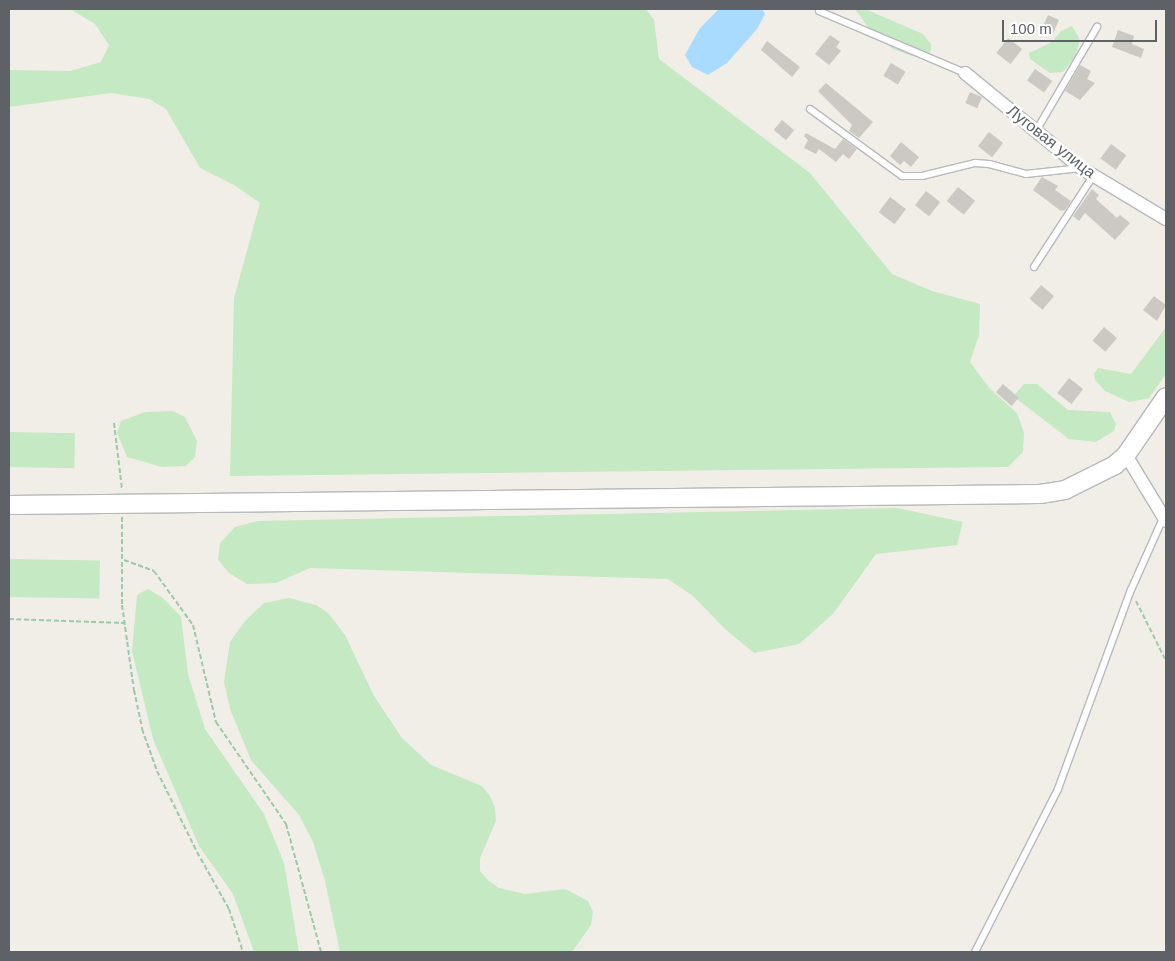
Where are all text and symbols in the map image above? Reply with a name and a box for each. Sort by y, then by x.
scale bar [1005,10,1160,42]
text: 100 m [1010,20,1052,37]
street label: Луговая улица [1003,101,1099,183]

